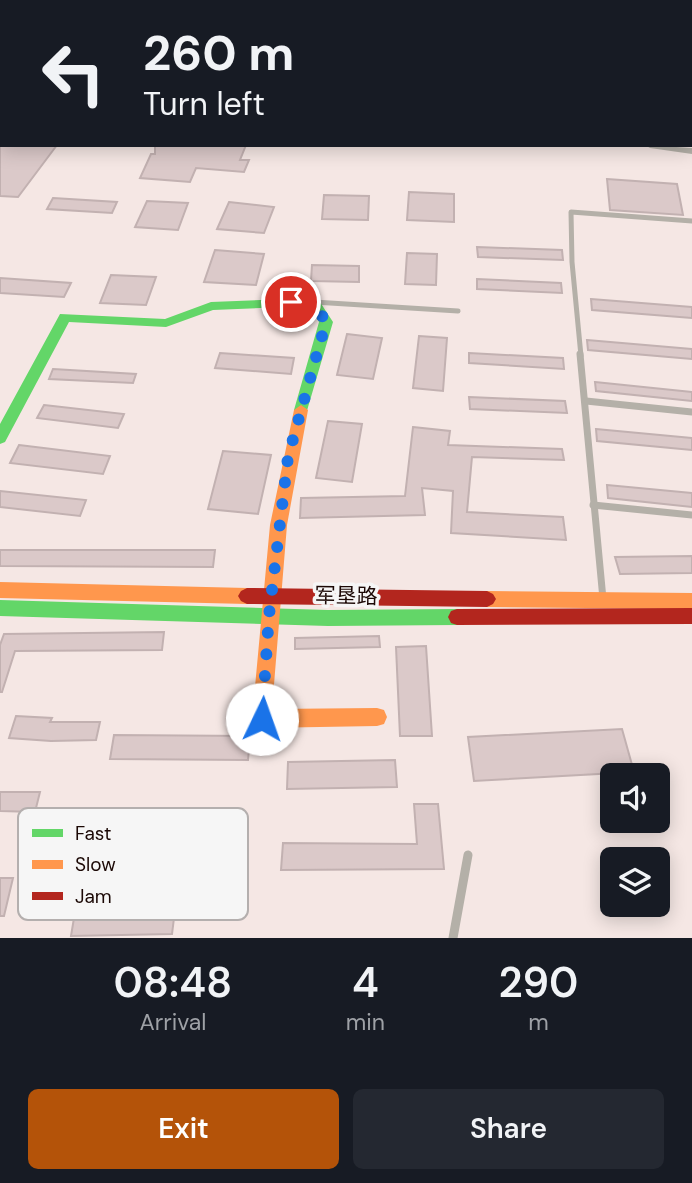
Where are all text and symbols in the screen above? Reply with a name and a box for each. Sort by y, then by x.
text: 260 m [143,21,294,85]
icon: left [28,28,119,119]
text: Turn left [143,83,265,125]
pin [261,272,321,332]
icon: arrive [272,283,310,321]
street label: 军垦路 [314,581,378,611]
position arrow [225,682,299,756]
map controls [600,763,670,917]
button: sound [600,763,670,833]
legend [18,808,248,920]
text: Fast [75,821,111,846]
button: layers [600,847,670,917]
text: Slow [75,852,116,877]
text: Jam [75,884,112,909]
text: 08:48 [114,955,232,1010]
text: 4 [352,955,379,1010]
text: 290 [499,955,578,1010]
text: Arrival [139,1007,206,1037]
text: min [346,1007,385,1037]
text: m [528,1007,549,1037]
button: Exit [28,1089,339,1169]
button: Share [353,1089,664,1169]

